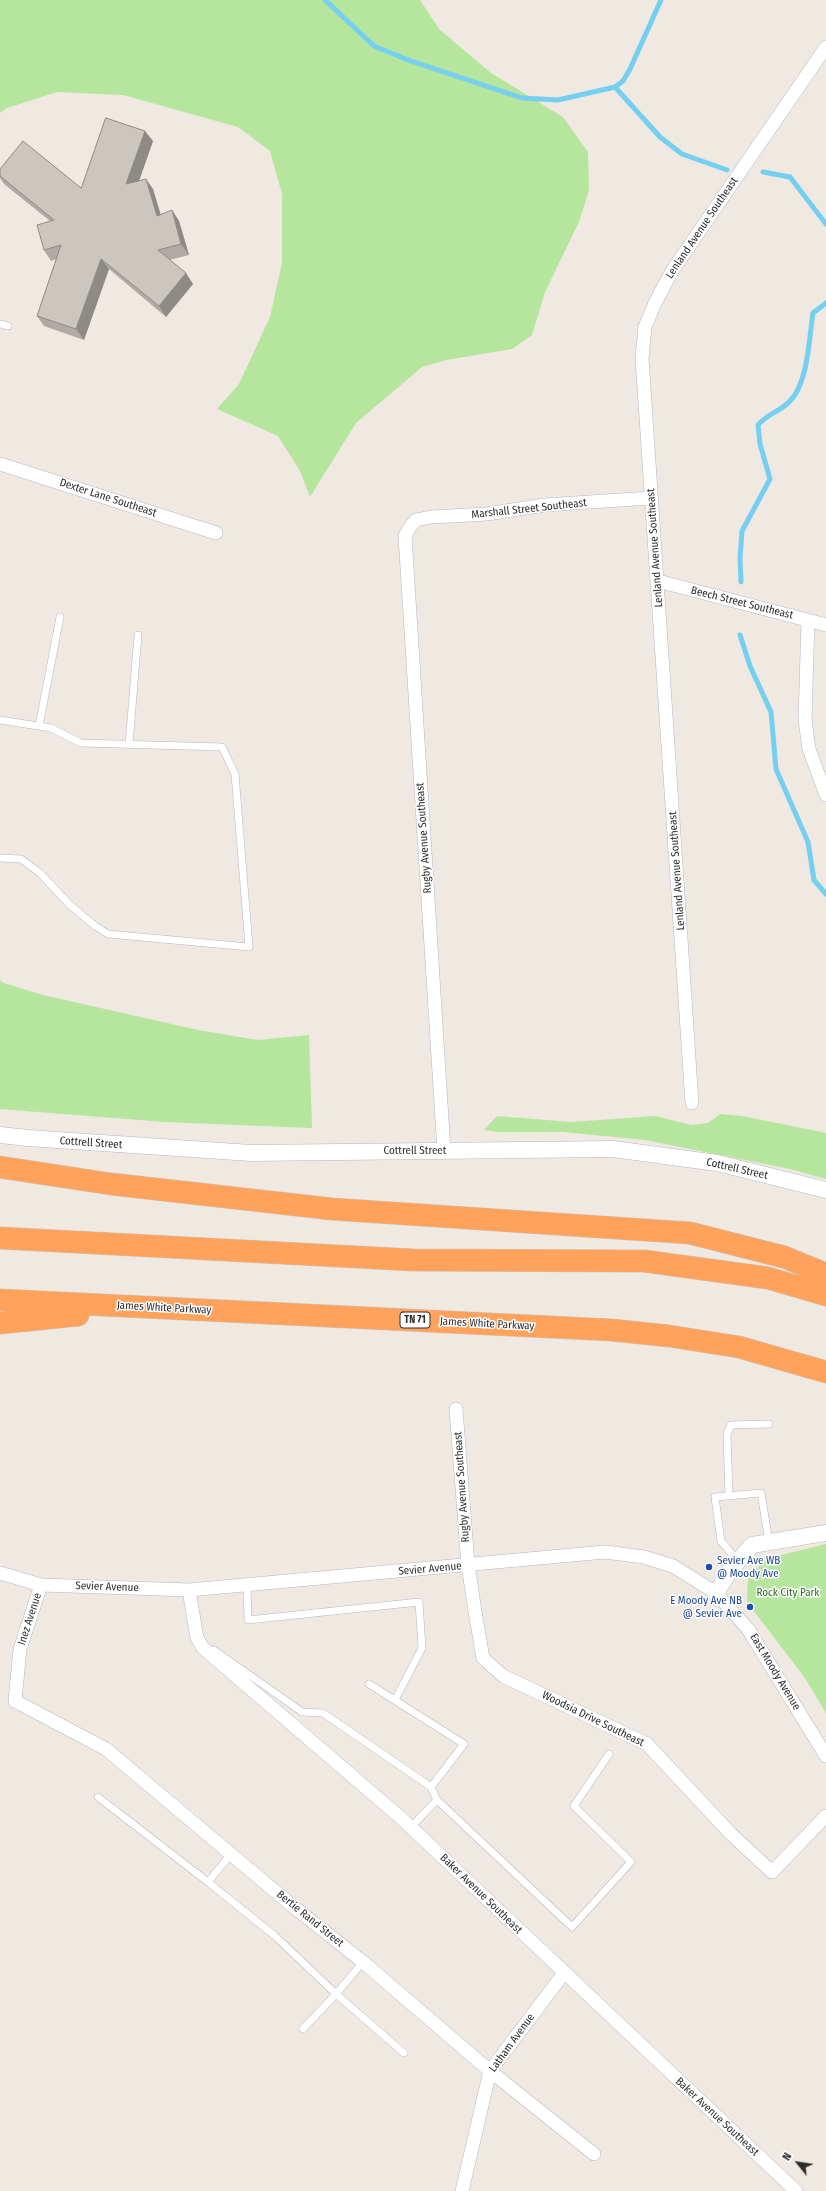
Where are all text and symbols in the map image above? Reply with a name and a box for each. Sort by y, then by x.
street label: Lenland Avenue Southeast [663,175,741,281]
street label: Dexter Lane Southeast [58,476,158,520]
street label: Lenland Avenue Southeast [644,488,666,608]
street label: Marshall Street Southeast [471,496,587,522]
street label: Beech Street Southeast [689,584,795,622]
street label: Rugby Avenue Southeast [414,782,434,894]
street label: Lenland Avenue Southeast [666,811,688,931]
street label: Cottrell Street [59,1134,123,1152]
street label: Cottrell Street [384,1144,446,1158]
street label: Cottrell Street [705,1156,769,1182]
street label: James White Parkway [116,1299,212,1317]
road number: TN 71 [400,1312,430,1328]
street label: James White Parkway [439,1315,535,1333]
street label: Rugby Avenue Southeast [452,1431,472,1543]
place label: Sevier Ave WB @ Moody Ave [717,1554,780,1580]
street label: Sevier Avenue [398,1560,462,1578]
marker: Sevier Ave WB @ Moody Ave [704,1562,714,1572]
street label: Sevier Avenue [75,1579,139,1595]
park label: Rock City Park [757,1586,819,1600]
street label: Inez Avenue [15,1591,45,1647]
place label: E Moody Ave NB @ Sevier Ave [670,1594,742,1620]
marker: E Moody Ave NB @ Sevier Ave [745,1602,755,1612]
street label: East Moody Avenue [747,1631,803,1713]
street label: Woodsia Drive Southeast [540,1688,646,1750]
street label: Baker Avenue Southeast [437,1851,525,1937]
street label: Bertie Rand Street [274,1888,346,1950]
street label: Latham Avenue [486,2011,538,2075]
street label: Baker Avenue Southeast [673,2075,761,2159]
north arrow [778,2143,818,2183]
text: N [780,2151,794,2163]

